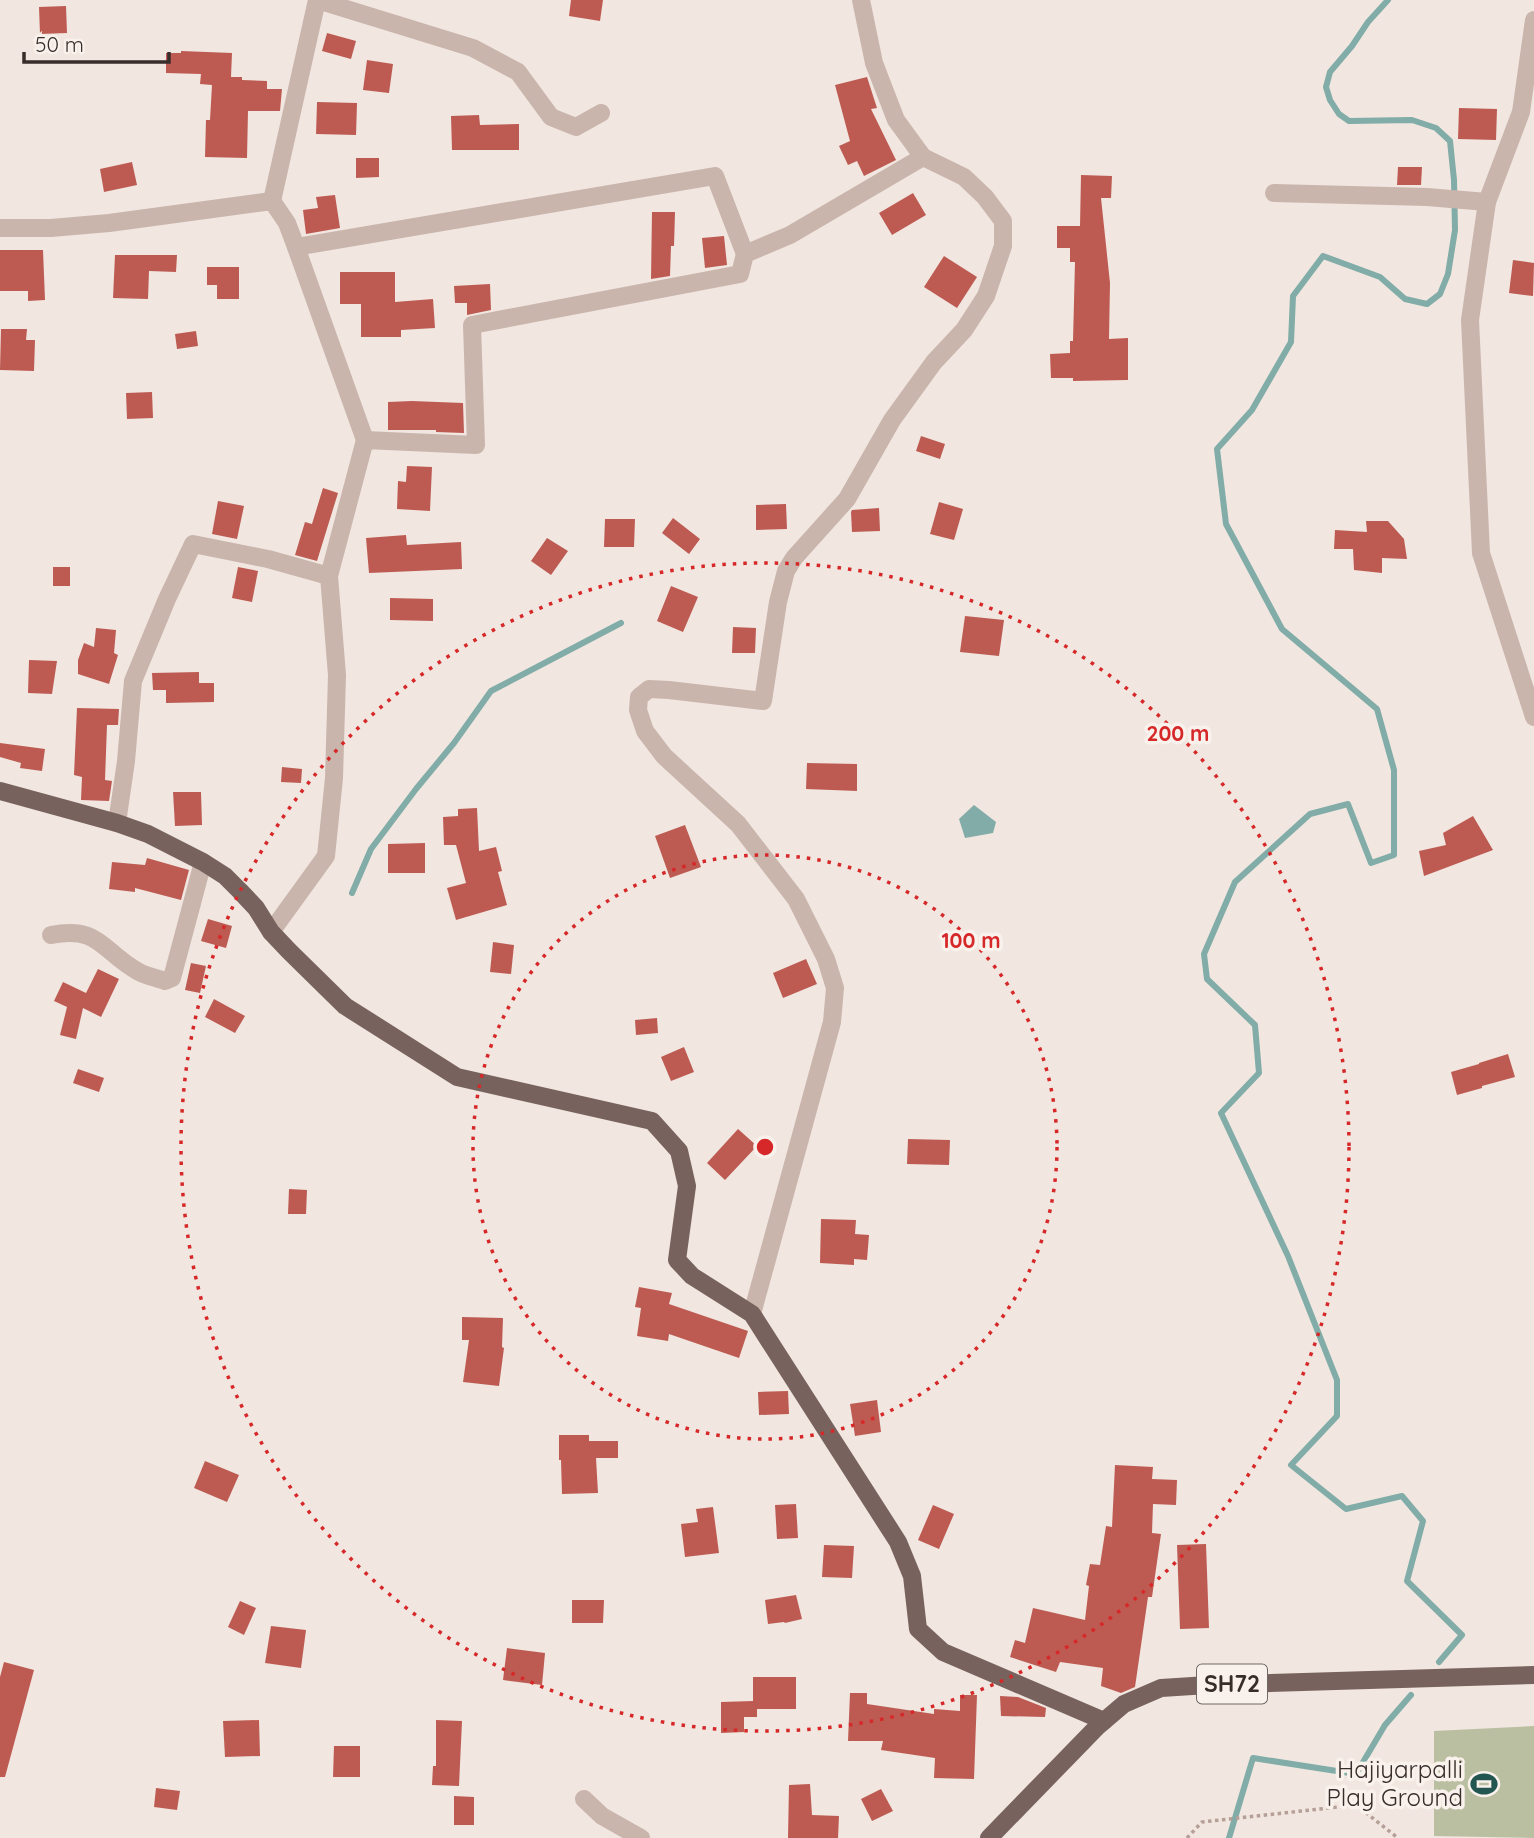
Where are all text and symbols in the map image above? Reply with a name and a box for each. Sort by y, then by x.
scale bar [24,21,170,65]
text: 50 m [35,31,84,57]
text: 200 m [1147,720,1209,746]
text: 100 m [941,927,1001,953]
centre of rings [753,1135,777,1159]
road number: SH72 [1197,1665,1267,1704]
place label: Hajiyarpalli Play Ground [1326,1754,1463,1812]
sports icon: Hajiyarpalli Play Ground [1469,1769,1499,1799]

